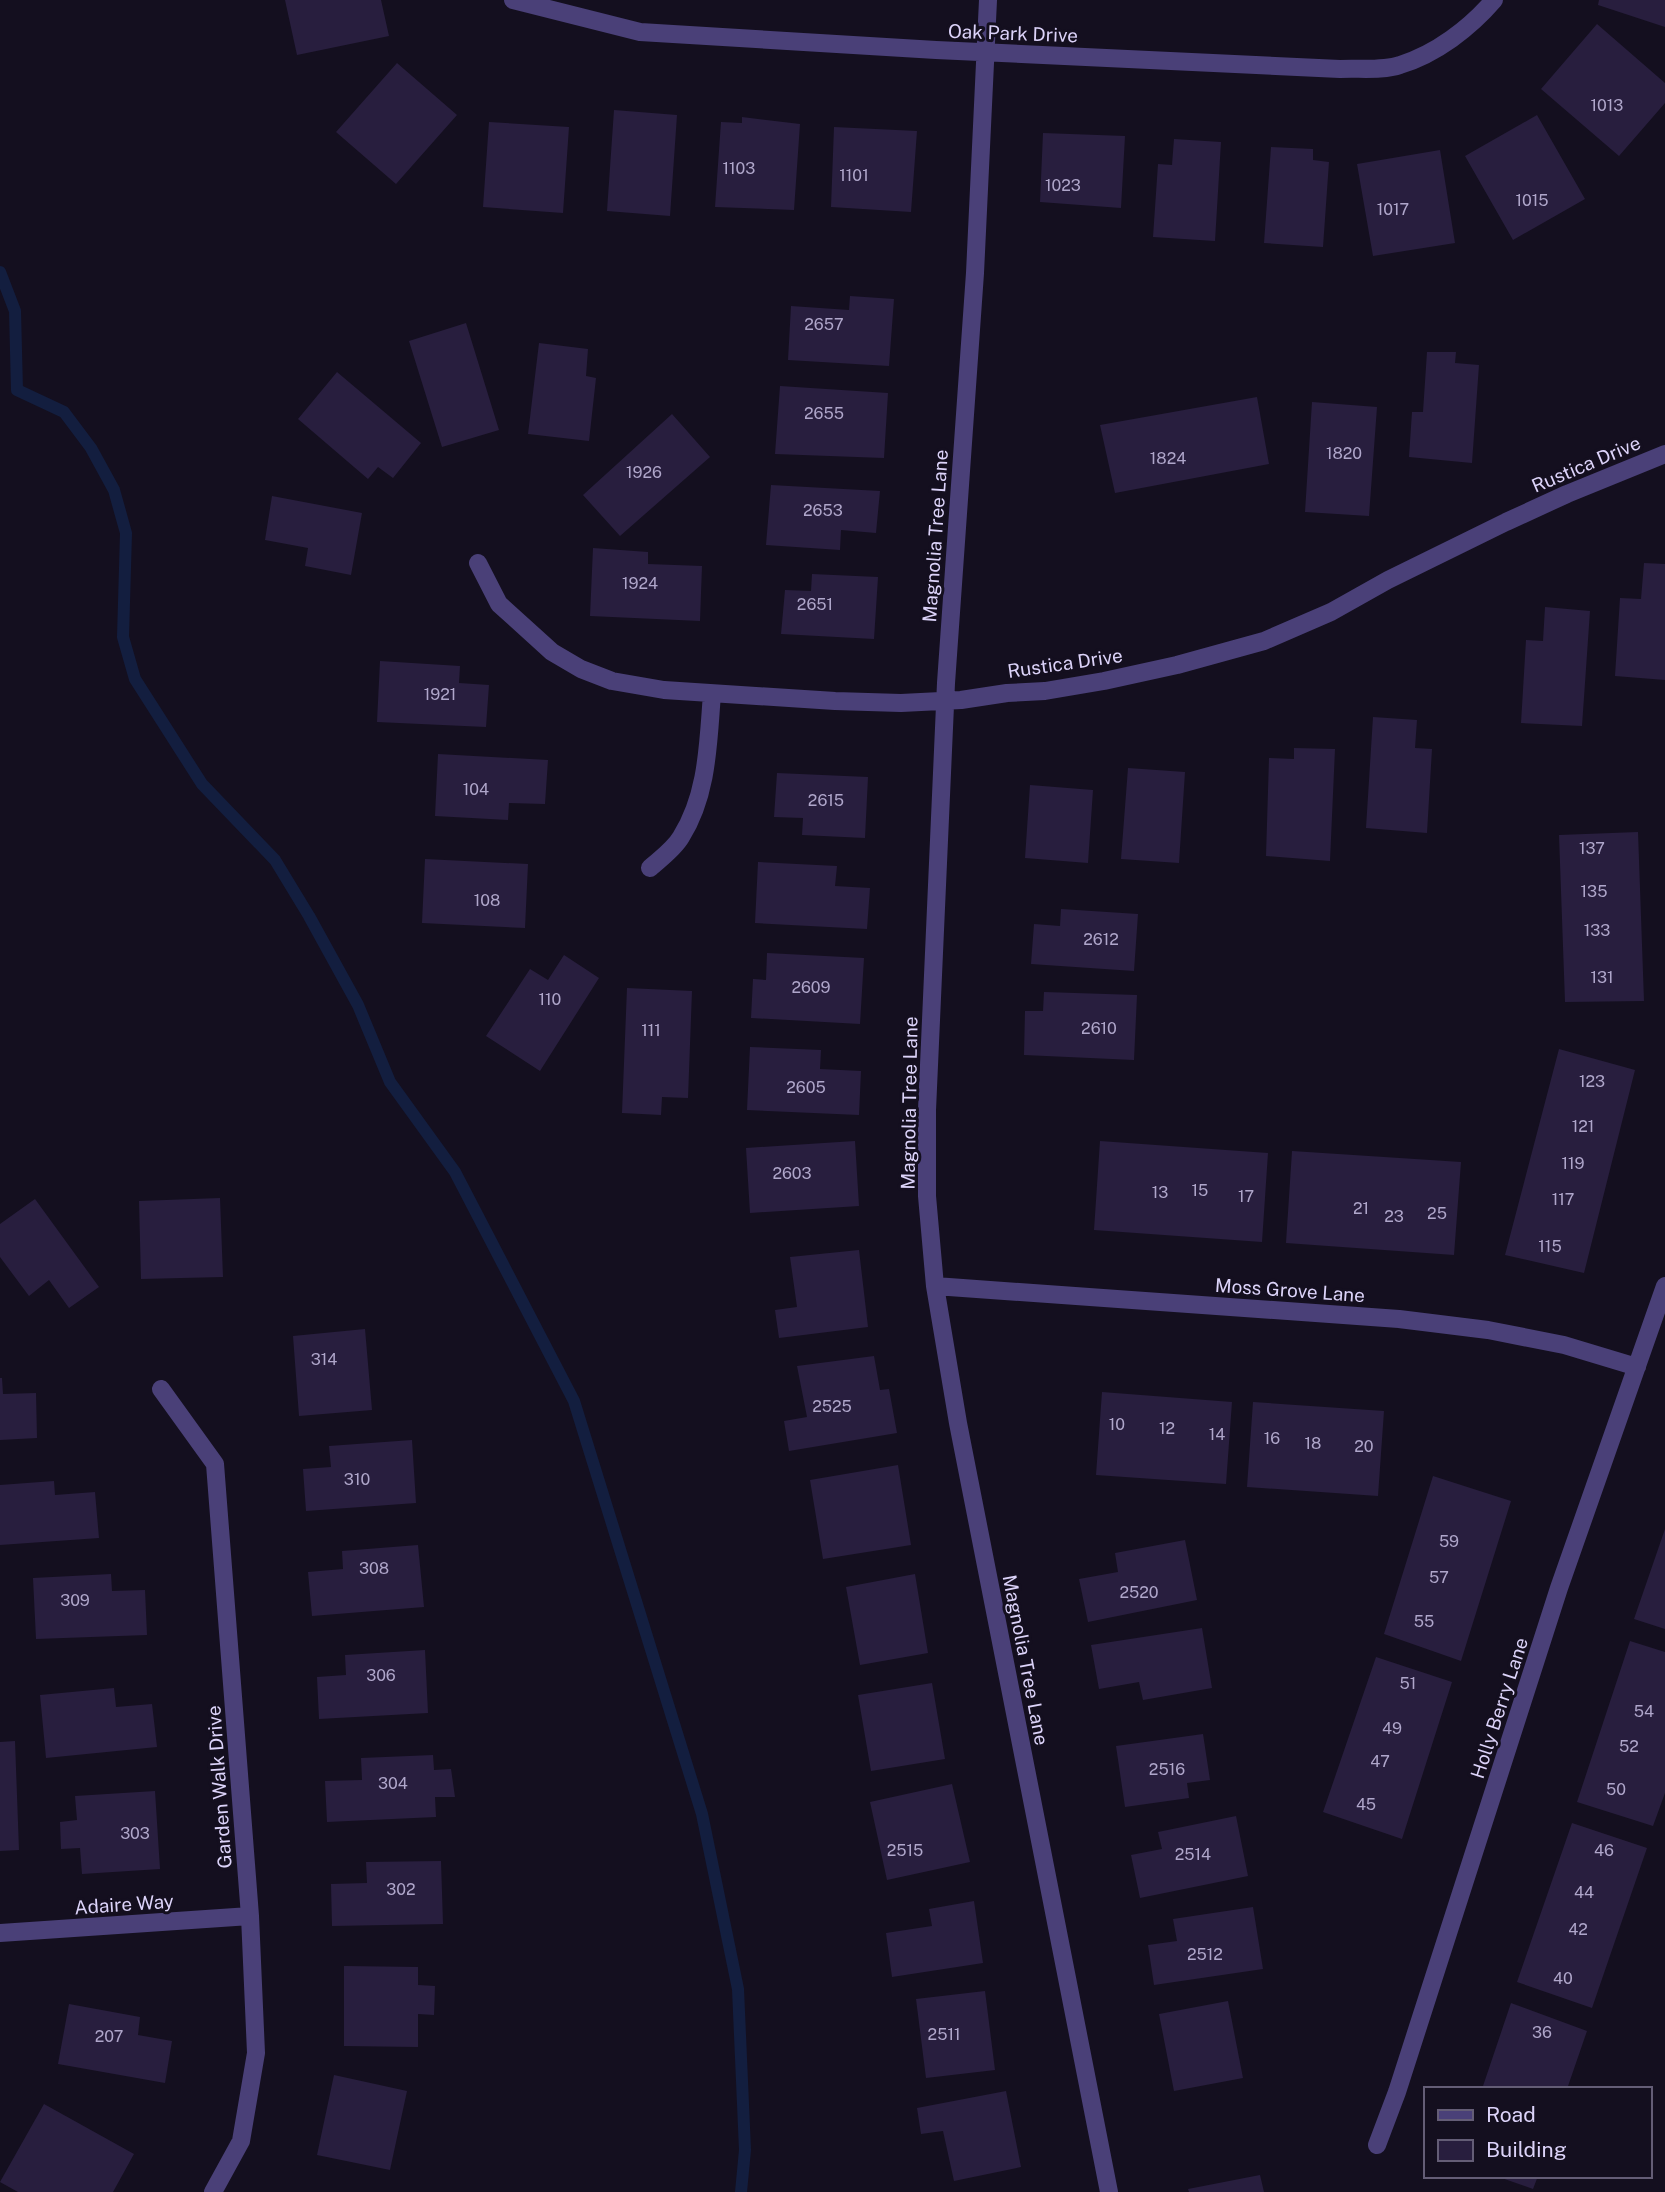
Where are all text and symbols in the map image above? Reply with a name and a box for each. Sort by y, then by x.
street label: Oak Park Drive [948,20,1078,46]
house number: 1013 [1591,96,1623,115]
house number: 1103 [723,159,755,178]
house number: 1101 [839,166,869,185]
house number: 1023 [1045,176,1081,195]
house number: 1015 [1515,191,1549,210]
house number: 1017 [1377,200,1409,219]
house number: 2657 [804,315,844,334]
house number: 2655 [804,404,844,423]
street label: Rustica Drive [1528,431,1644,497]
house number: 1820 [1326,444,1362,463]
street label: Magnolia Tree Lane [918,449,952,623]
house number: 1824 [1150,449,1186,468]
house number: 1926 [626,463,662,482]
house number: 2653 [803,501,843,520]
house number: 1924 [622,574,658,593]
house number: 2651 [797,595,833,614]
street label: Rustica Drive [1006,644,1124,682]
house number: 1921 [424,685,456,704]
house number: 104 [463,780,489,799]
house number: 2615 [808,791,844,810]
house number: 137 [1579,839,1605,858]
house number: 135 [1581,882,1607,901]
house number: 108 [474,891,500,910]
house number: 133 [1584,921,1610,940]
house number: 2612 [1083,930,1119,949]
house number: 131 [1590,968,1614,987]
house number: 2609 [791,978,831,997]
house number: 110 [539,990,562,1009]
street label: Magnolia Tree Lane [896,1016,922,1190]
house number: 2610 [1081,1019,1117,1038]
house number: 111 [641,1021,661,1040]
house number: 123 [1579,1072,1605,1091]
house number: 2605 [786,1078,826,1097]
house number: 121 [1572,1117,1594,1136]
house number: 119 [1561,1154,1585,1173]
house number: 2603 [772,1164,812,1183]
house number: 15 [1192,1181,1208,1200]
house number: 13 [1152,1183,1168,1202]
house number: 17 [1238,1187,1254,1206]
house number: 117 [1552,1190,1574,1209]
house number: 21 [1353,1199,1369,1218]
house number: 25 [1427,1204,1447,1223]
house number: 23 [1384,1207,1404,1226]
house number: 115 [1538,1237,1562,1256]
street label: Moss Grove Lane [1214,1274,1366,1306]
house number: 314 [311,1350,337,1369]
house number: 2525 [812,1397,852,1416]
house number: 10 [1109,1415,1125,1434]
house number: 12 [1159,1419,1175,1438]
house number: 14 [1209,1425,1225,1444]
house number: 16 [1264,1429,1280,1448]
house number: 18 [1305,1434,1321,1453]
house number: 20 [1354,1437,1374,1456]
house number: 310 [344,1470,370,1489]
house number: 59 [1439,1532,1459,1551]
house number: 308 [359,1559,389,1578]
house number: 57 [1429,1568,1449,1587]
street label: Magnolia Tree Lane [999,1573,1053,1747]
house number: 2520 [1119,1583,1159,1602]
house number: 309 [60,1591,90,1610]
house number: 55 [1414,1612,1434,1631]
street label: Holly Berry Lane [1466,1635,1532,1781]
house number: 306 [366,1666,396,1685]
house number: 51 [1400,1674,1416,1693]
house number: 54 [1634,1702,1654,1721]
street label: Garden Walk Drive [202,1705,236,1869]
house number: 49 [1382,1719,1402,1738]
house number: 52 [1619,1737,1639,1756]
house number: 47 [1370,1752,1390,1771]
house number: 2516 [1149,1760,1185,1779]
house number: 304 [378,1774,408,1793]
house number: 50 [1606,1780,1626,1799]
house number: 45 [1356,1795,1376,1814]
house number: 303 [120,1824,150,1843]
house number: 2515 [887,1841,923,1860]
house number: 46 [1594,1841,1614,1860]
house number: 2514 [1175,1845,1211,1864]
house number: 302 [386,1880,416,1899]
house number: 44 [1574,1883,1594,1902]
street label: Adaire Way [74,1890,174,1918]
house number: 42 [1568,1920,1588,1939]
house number: 2512 [1187,1945,1223,1964]
house number: 40 [1553,1969,1573,1988]
house number: 36 [1532,2023,1552,2042]
house number: 2511 [928,2025,960,2044]
house number: 207 [95,2027,123,2046]
legend [1424,2087,1651,2178]
text: Road [1486,2102,1536,2127]
text: Building [1486,2137,1567,2162]

